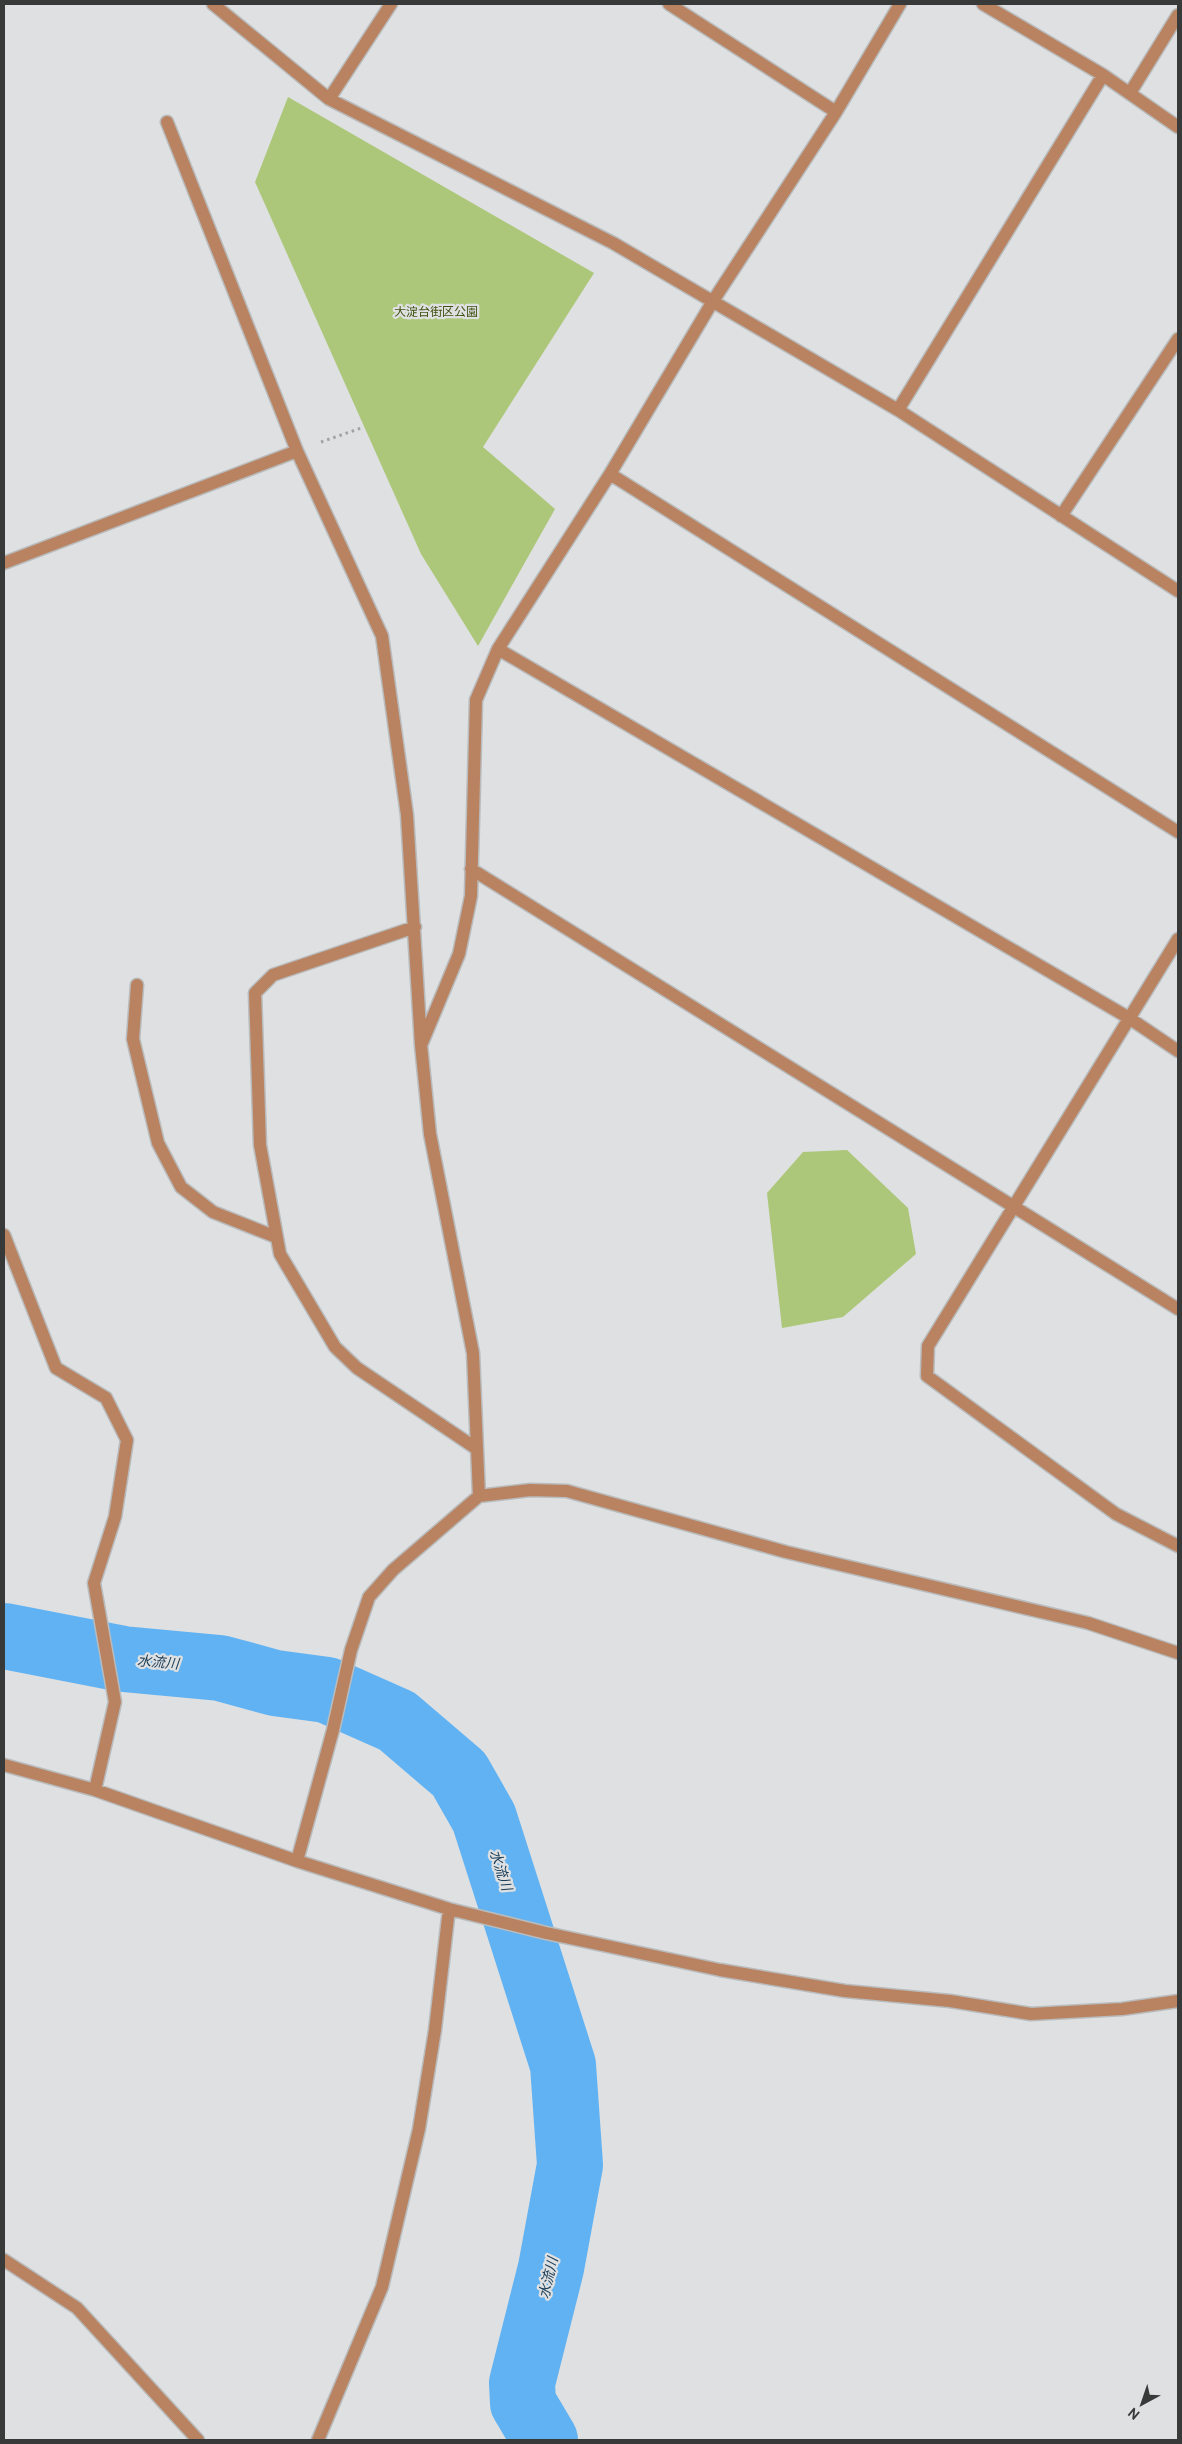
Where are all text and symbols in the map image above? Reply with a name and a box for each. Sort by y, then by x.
park label: 大淀台街区公園 [394,305,478,321]
water label: 水流川 [136,1653,182,1674]
water label: 水流川 [485,1848,515,1895]
water label: 水流川 [536,2254,563,2301]
north arrow [1117,2379,1167,2429]
text: N [1125,2403,1144,2423]

